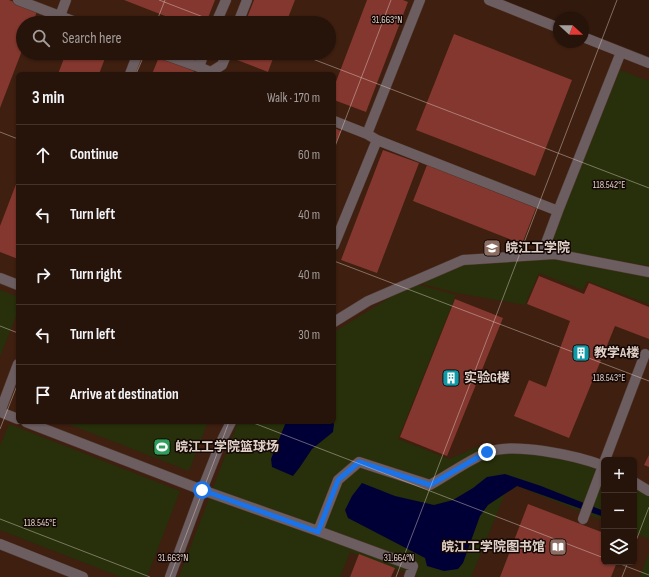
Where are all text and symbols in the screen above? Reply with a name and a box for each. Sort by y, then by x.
north arrow [553,12,589,48]
text: 31.663°N [372,14,402,26]
search box [16,16,336,60]
icon: search [30,27,52,49]
text: Search here [62,29,122,48]
text: 3 min [32,88,65,108]
text: Walk · 170 m [267,90,320,106]
icon: ahead [32,144,54,166]
text: Continue [70,145,119,164]
text: 60 m [298,147,320,163]
text: 118.542°E [593,179,625,191]
icon: left [32,204,54,226]
text: Turn left [70,205,115,224]
text: 40 m [298,207,320,223]
school or university icon: 皖江工学院 [482,238,502,258]
place label: 皖江工学院 [505,240,570,256]
icon: right [32,264,54,286]
text: Turn right [70,265,122,284]
text: 40 m [298,267,320,283]
icon: left [32,324,54,346]
text: Turn left [70,325,115,344]
text: 30 m [298,327,320,343]
building icon: 教学A楼 [571,343,591,363]
place label: 教学A楼 [594,345,639,361]
building icon: 实验G楼 [441,368,461,388]
place label: 实验G楼 [464,370,510,386]
text: 118.543°E [593,372,625,384]
icon: arrive [32,384,54,406]
text: Arrive at destination [70,385,179,404]
sports icon: 皖江工学院篮球场 [152,437,172,457]
place label: 皖江工学院篮球场 [175,439,279,455]
route end [478,443,496,461]
map controls [601,457,637,565]
button: + [601,457,637,493]
route start [193,481,211,499]
button: − [601,493,637,529]
text: 118.545°E [24,517,56,529]
button: layers [601,529,637,565]
library icon: 皖江工学院图书馆 [548,537,568,557]
place label: 皖江工学院图书馆 [441,539,545,555]
text: 31.663°N [158,552,188,564]
text: 31.664°N [384,552,414,564]

